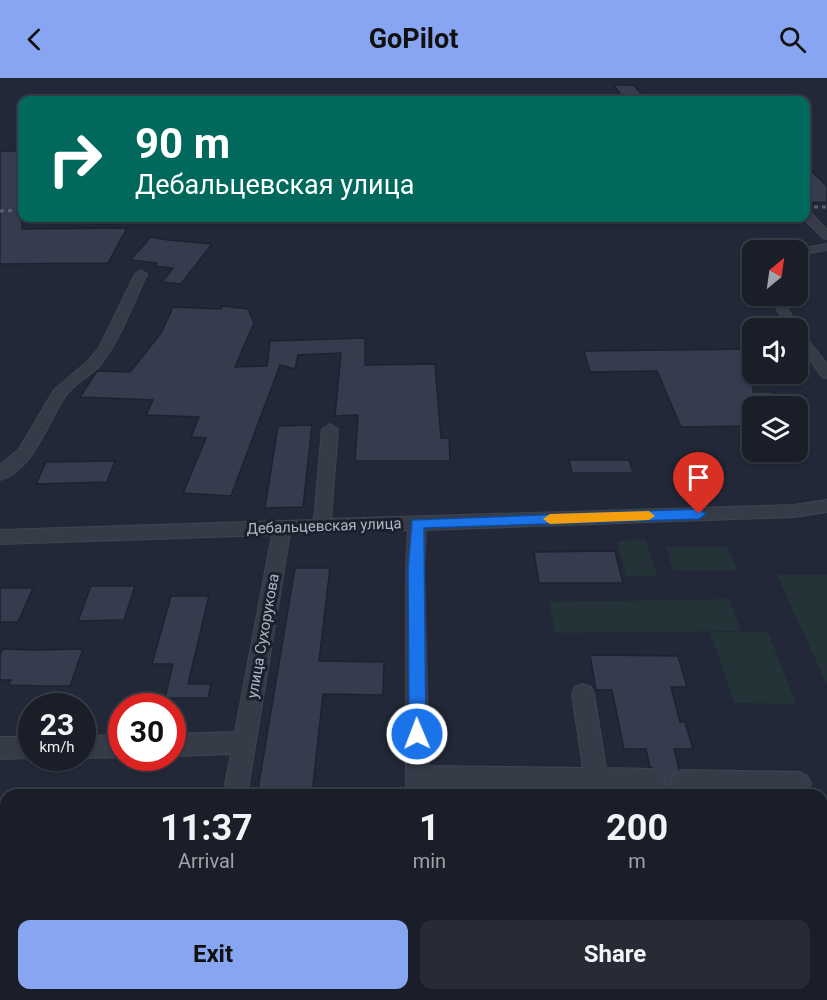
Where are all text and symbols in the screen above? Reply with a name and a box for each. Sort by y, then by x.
icon: back [18,23,51,56]
text: GoPilot [369,23,458,55]
icon: search [776,23,809,56]
text: 90 m [135,119,230,168]
icon: right [36,120,114,198]
text: Дебальцевская улица [135,169,414,201]
north arrow [742,240,808,306]
map controls [742,240,808,462]
button: sound [742,318,808,384]
button: layers [742,396,808,462]
pin [673,452,724,514]
icon: arrive [682,461,715,494]
street label: Дебальцевская улица [246,514,402,538]
street label: улица Сухорукова [243,572,283,700]
speed limit sign: 30 [108,693,186,771]
position arrow [385,702,449,766]
text: 23 [40,707,74,742]
text: km/h [39,738,75,756]
text: 11:37 [160,807,253,849]
text: 1 [419,807,440,849]
text: 200 [606,807,668,849]
text: Arrival [178,849,235,873]
text: min [413,849,446,873]
text: m [628,849,646,873]
button: Exit [18,920,408,989]
button: Share [420,920,810,989]

